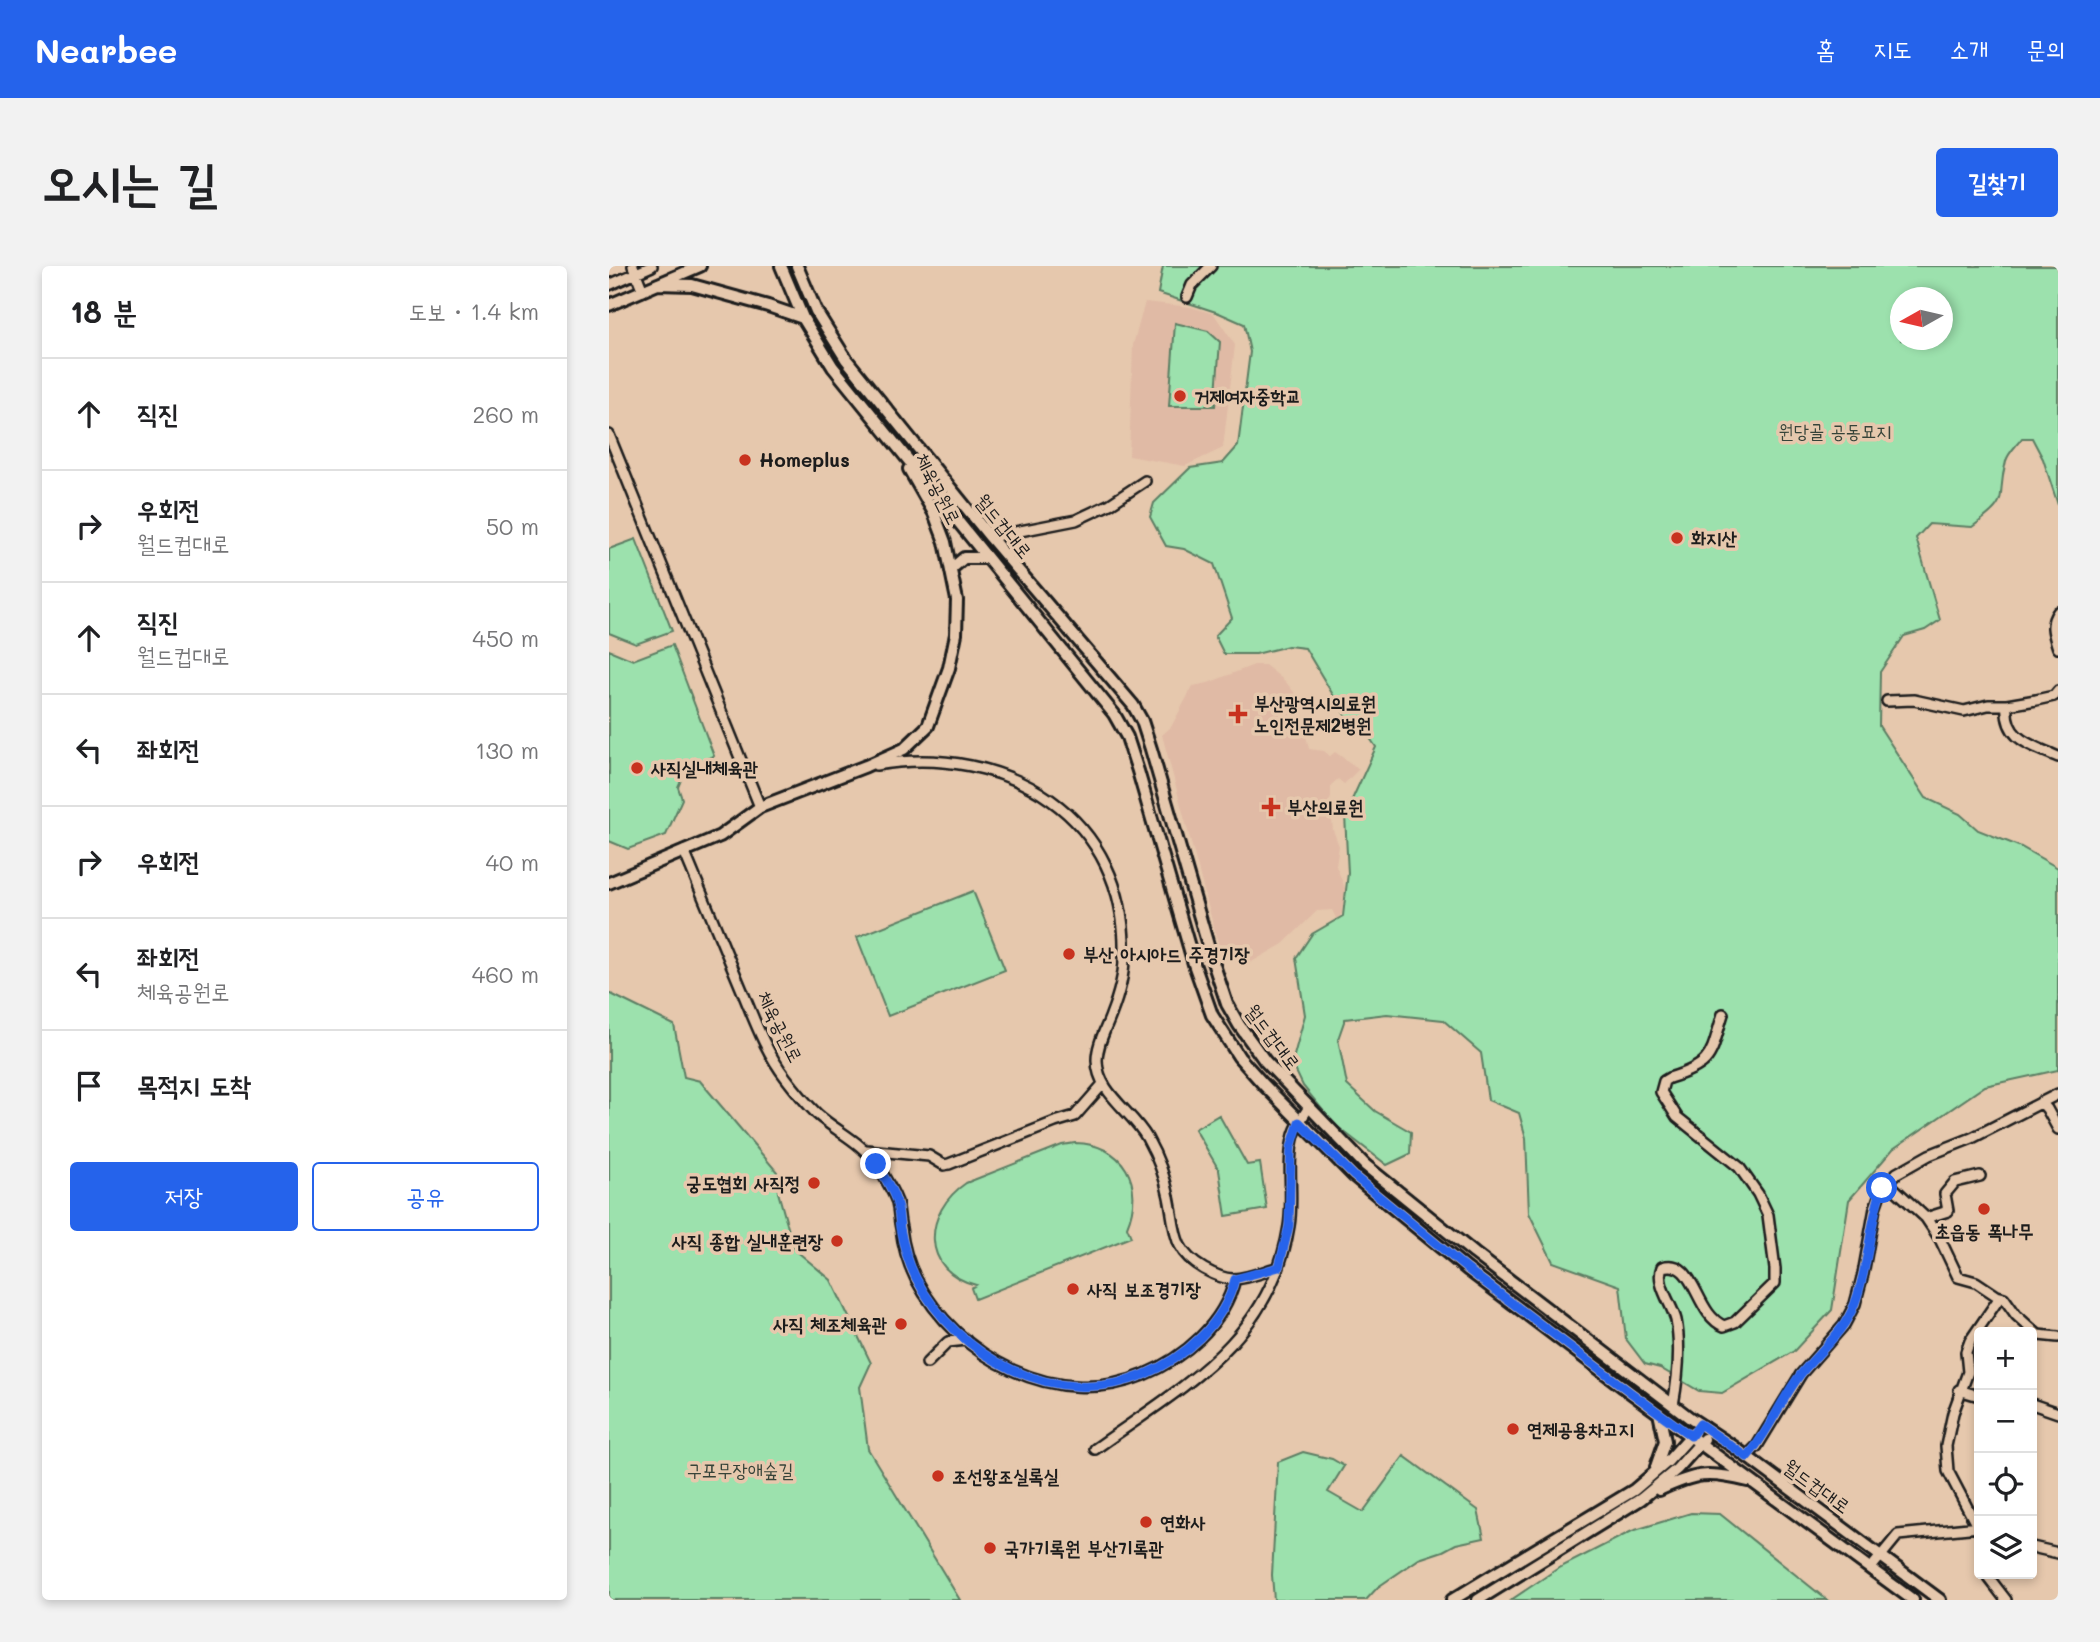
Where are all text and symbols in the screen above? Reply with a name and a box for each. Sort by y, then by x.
text: Nearbee [35,28,178,71]
text: 홈 [1816,33,1835,64]
text: 지도 [1873,33,1912,64]
text: 소개 [1950,33,1988,64]
text: 문의 [2026,33,2065,64]
button: 길찾기 [1936,148,2058,217]
text: 오시는 길 [42,149,217,212]
north arrow [1890,287,1953,350]
text: 18 분 [70,291,137,331]
text: 도보 · 1.4 km [409,296,539,326]
place label: 거제여자중학교 [1194,383,1301,408]
marker: 거제여자중학교 [1172,388,1188,404]
icon: ahead [70,395,108,433]
text: 직진 [137,396,179,430]
text: 260 m [472,399,539,429]
park label: 원당골 공동묘지 [1778,418,1892,443]
place label: Homeplus [759,447,850,472]
street label: 체육공원로 [910,449,967,529]
marker: Homeplus [737,452,753,468]
street label: 월드컵대로 [971,488,1038,563]
text: 우회전 [137,492,200,526]
icon: right [70,507,108,545]
text: 50 m [486,511,539,541]
place label: 화지산 [1691,525,1738,550]
text: 월드컵대로 [137,528,230,558]
marker: 화지산 [1669,530,1685,546]
text: 직진 [137,604,179,638]
icon: ahead [70,619,108,657]
text: 450 m [472,623,539,653]
text: 월드컵대로 [137,640,230,670]
place label: 부산광역시의료원 노인전문제2병원 [1254,690,1376,737]
marker: 부산광역시의료원 노인전문제2병원 [1228,704,1248,724]
icon: left [70,731,108,769]
text: 좌회전 [137,732,200,766]
text: 130 m [475,735,539,765]
place label: 사직실내체육관 [650,755,759,780]
marker: 사직실내체육관 [629,760,645,776]
place label: 부산의료원 [1287,794,1363,819]
marker: 부산의료원 [1261,797,1281,817]
icon: right [70,843,108,881]
text: 우회전 [137,844,200,878]
text: 40 m [486,847,539,877]
text: 좌회전 [137,940,200,974]
place label: 부산 아시아드 주경기장 [1083,941,1250,966]
marker: 부산 아시아드 주경기장 [1061,946,1077,962]
icon: left [70,955,108,993]
text: 460 m [472,959,539,989]
text: 체육공원로 [137,976,230,1006]
street label: 체육공원로 [752,987,809,1067]
street label: 월드컵대로 [1240,999,1306,1075]
icon: arrive [70,1067,108,1105]
text: 목적지 도착 [137,1068,251,1102]
route end [860,1148,891,1179]
button: 저장 [70,1162,298,1231]
button: 공유 [312,1162,539,1231]
place label: 궁도협회 사직정 [686,1170,800,1195]
route start [1866,1172,1897,1203]
marker: 궁도협회 사직정 [806,1175,822,1191]
marker: 초읍동 폭나무 [1976,1201,1992,1217]
place label: 초읍동 폭나무 [1935,1218,2033,1243]
place label: 사직 종합 실내훈련장 [671,1228,824,1253]
marker: 사직 종합 실내훈련장 [829,1233,845,1249]
place label: 사직 보조경기장 [1086,1276,1202,1301]
marker: 사직 보조경기장 [1065,1281,1081,1297]
place label: 사직 체조체육관 [772,1311,888,1336]
marker: 사직 체조체육관 [893,1316,909,1332]
map controls [1974,1327,2037,1579]
button: + [1974,1327,2037,1390]
button: − [1974,1390,2037,1453]
place label: 연제공용차고지 [1527,1416,1634,1441]
marker: 연제공용차고지 [1505,1421,1521,1437]
street label: 월드컵대로 [1779,1453,1856,1518]
button: locate [1974,1453,2037,1516]
park label: 구포무장애숲길 [686,1457,794,1482]
place label: 조선왕조실록실 [952,1463,1060,1488]
marker: 조선왕조실록실 [930,1468,946,1484]
place label: 연화사 [1160,1509,1206,1534]
marker: 연화사 [1138,1514,1154,1530]
button: layers [1974,1516,2037,1579]
place label: 국가기록원 부산기록관 [1004,1535,1164,1560]
marker: 국가기록원 부산기록관 [982,1540,998,1556]

